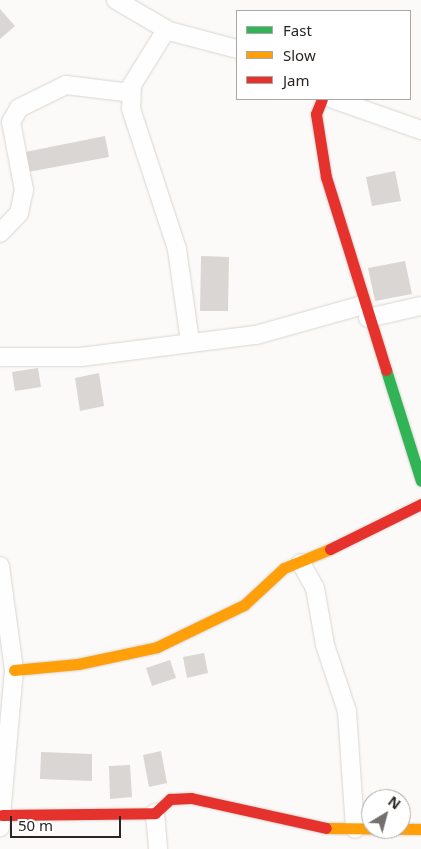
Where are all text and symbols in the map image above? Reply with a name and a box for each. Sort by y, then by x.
legend [236,10,411,100]
text: Fast [283,20,312,40]
text: Slow [283,45,316,65]
text: Jam [283,70,310,90]
north arrow [361,789,411,839]
text: N [384,791,405,813]
scale bar [12,806,124,838]
text: 50 m [18,815,53,835]

